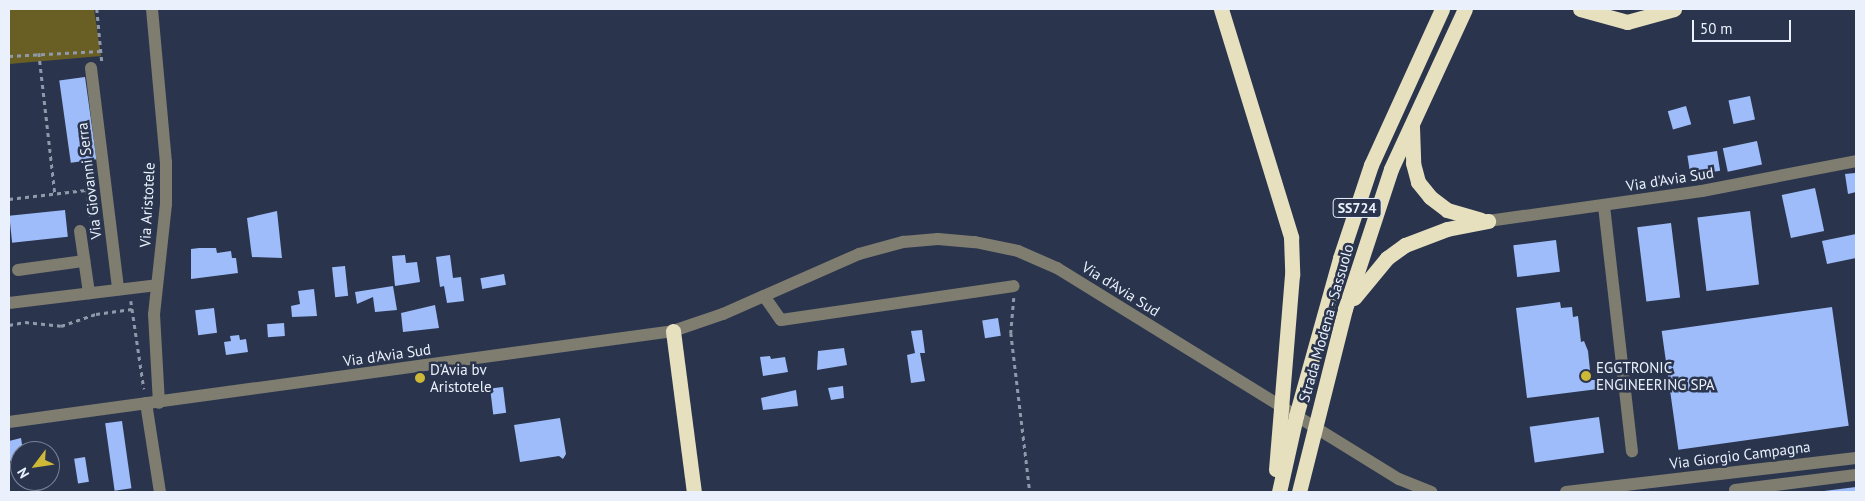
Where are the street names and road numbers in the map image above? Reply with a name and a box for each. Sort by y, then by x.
street label: Via Giovanni Serra [73,122,105,240]
street label: Via Aristotele [136,162,158,248]
street label: Via d'Avia Sud [1625,163,1715,195]
road number: SS724 [1332,197,1382,220]
street label: Strada Modena - Sassuolo [1294,241,1358,405]
street label: Via d'Avia Sud [1079,258,1163,320]
street label: Via d'Avia Sud [342,340,432,370]
street label: Via Giorgio Campagna [1669,437,1811,473]

